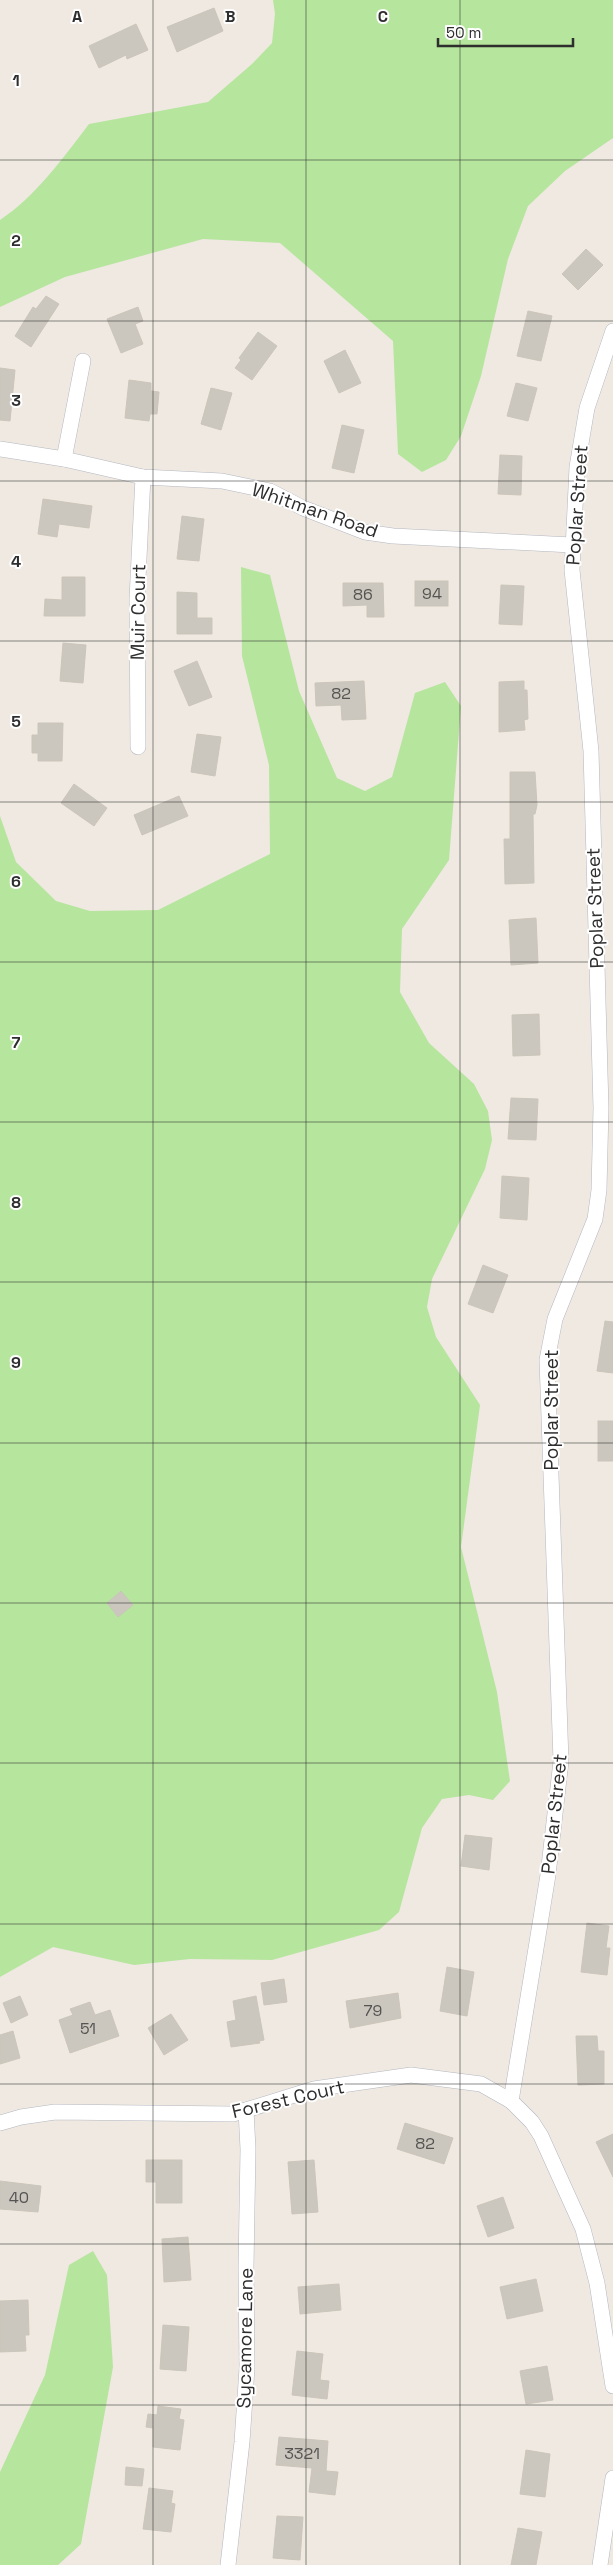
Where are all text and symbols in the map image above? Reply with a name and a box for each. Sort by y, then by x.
text: A [72,6,82,27]
text: B [225,6,235,27]
text: C [378,6,388,27]
scale bar [438,15,573,47]
text: 50 m [446,23,481,42]
text: 1 [12,70,20,91]
text: 2 [11,230,21,251]
text: 3 [11,390,21,411]
street label: Poplar Street [560,444,594,566]
street label: Whitman Road [248,477,382,543]
text: 4 [11,551,21,572]
street label: Muir Court [125,564,151,660]
house number: 94 [422,583,442,604]
house number: 86 [353,584,373,605]
house number: 82 [331,683,351,704]
text: 5 [11,711,21,732]
street label: Poplar Street [580,847,610,969]
text: 6 [11,871,21,892]
text: 7 [12,1032,21,1053]
text: 8 [11,1192,21,1213]
street label: Poplar Street [539,1350,564,1470]
text: 9 [11,1352,21,1373]
street label: Poplar Street [535,1753,573,1875]
house number: 79 [364,2000,382,2021]
house number: 51 [80,2018,96,2039]
street label: Forest Court [229,2074,347,2124]
house number: 82 [415,2133,435,2154]
house number: 40 [9,2187,29,2208]
street label: Sycamore Lane [231,2267,259,2409]
house number: 3321 [284,2443,320,2464]

